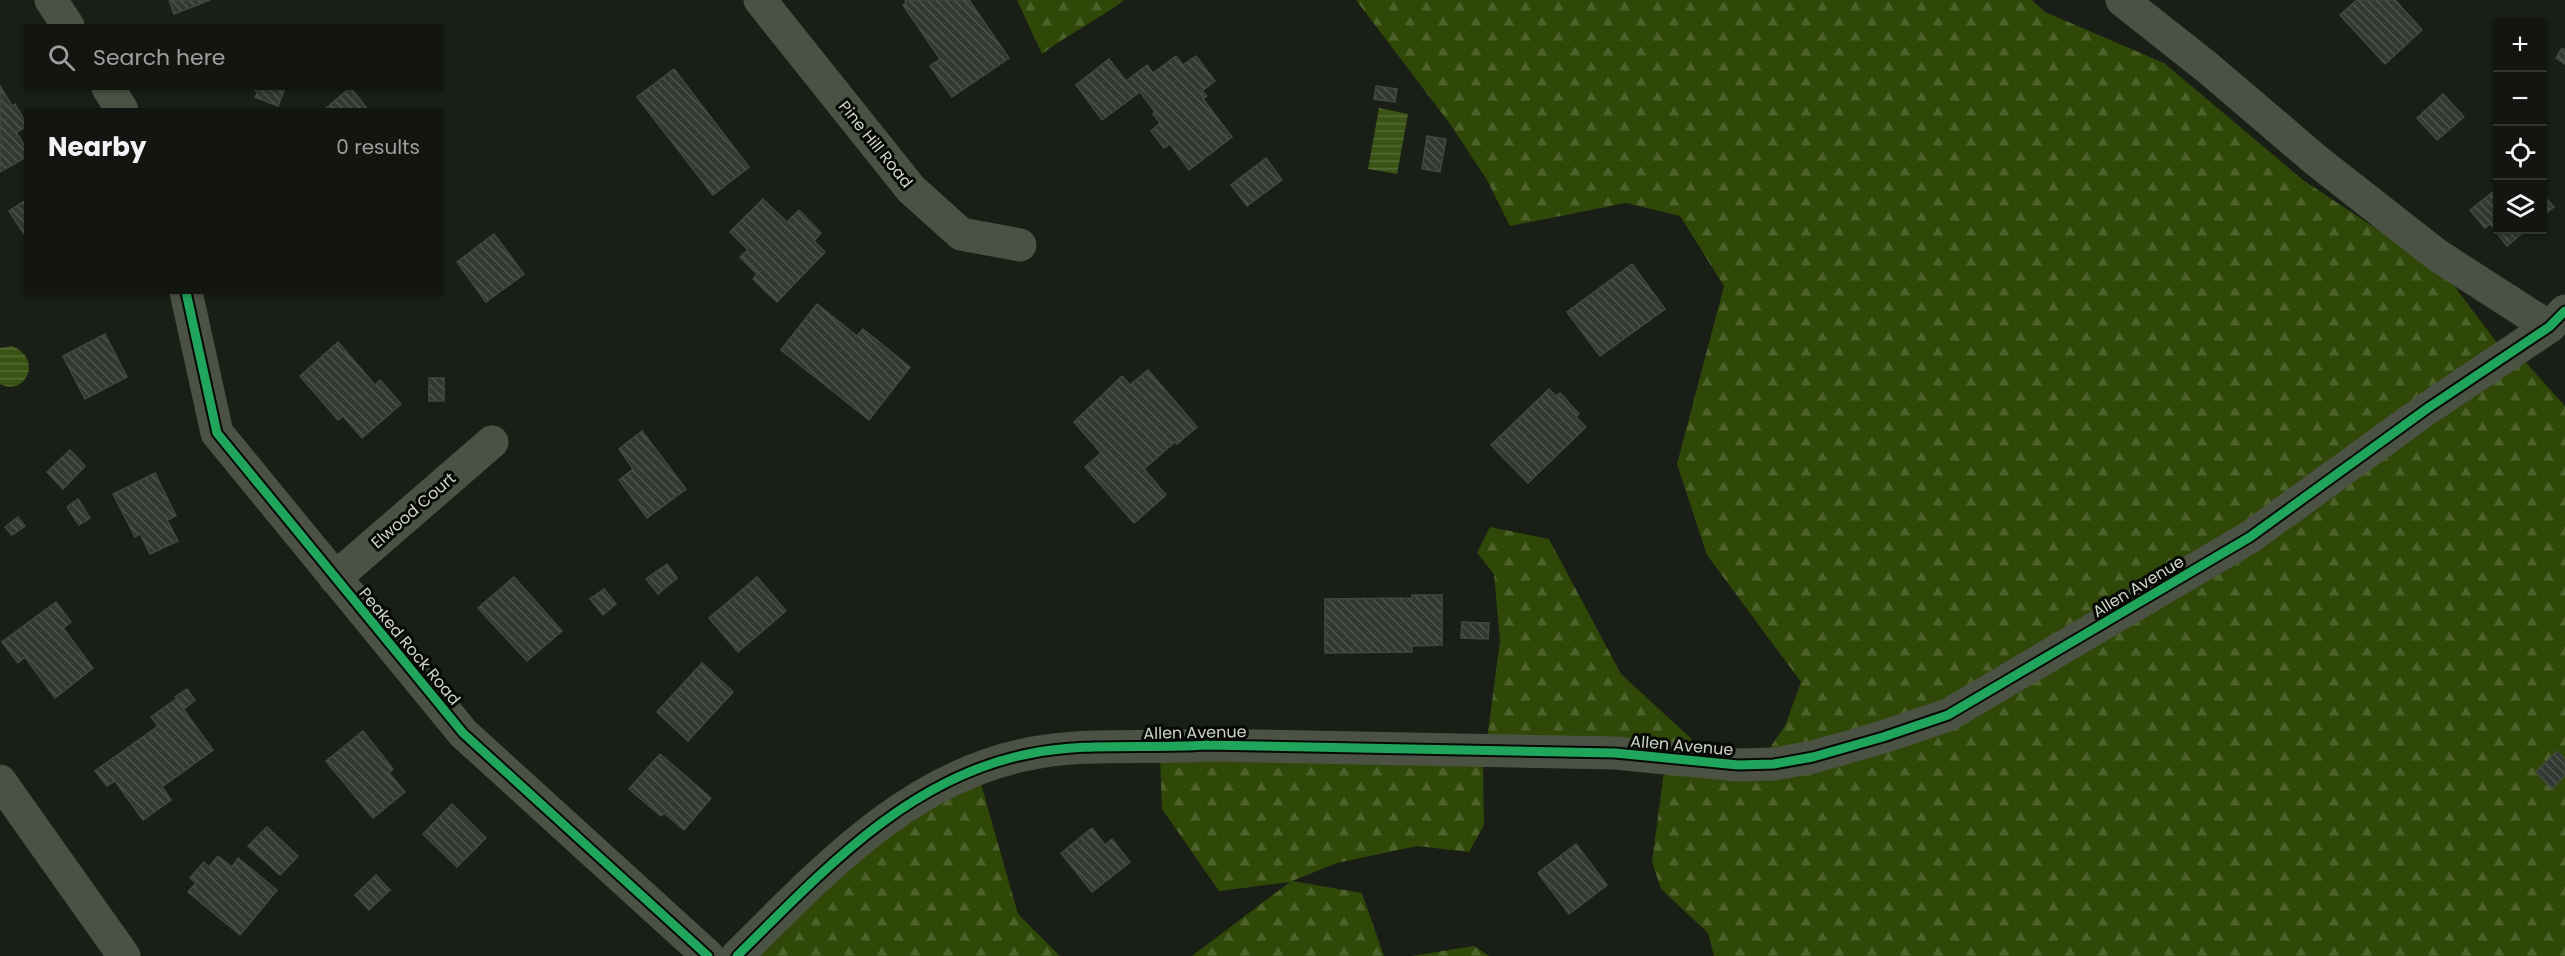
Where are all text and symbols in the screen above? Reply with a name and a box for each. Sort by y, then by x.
map controls [2493,18,2547,234]
button: + [2493,18,2547,72]
search box [24,24,444,90]
icon: search [45,41,78,74]
text: Search here [93,42,226,73]
button: − [2493,72,2547,126]
street label: Pine Hill Road [833,96,918,193]
button: locate [2493,126,2547,180]
text: Nearby [48,129,146,165]
text: 0 results [336,133,420,161]
button: layers [2493,180,2547,234]
street label: Elwood Court [366,467,461,554]
street label: Allen Avenue [2088,550,2188,623]
street label: Peaked Rock Road [354,583,466,710]
street label: Allen Avenue [1143,720,1247,745]
street label: Allen Avenue [1630,730,1734,761]

